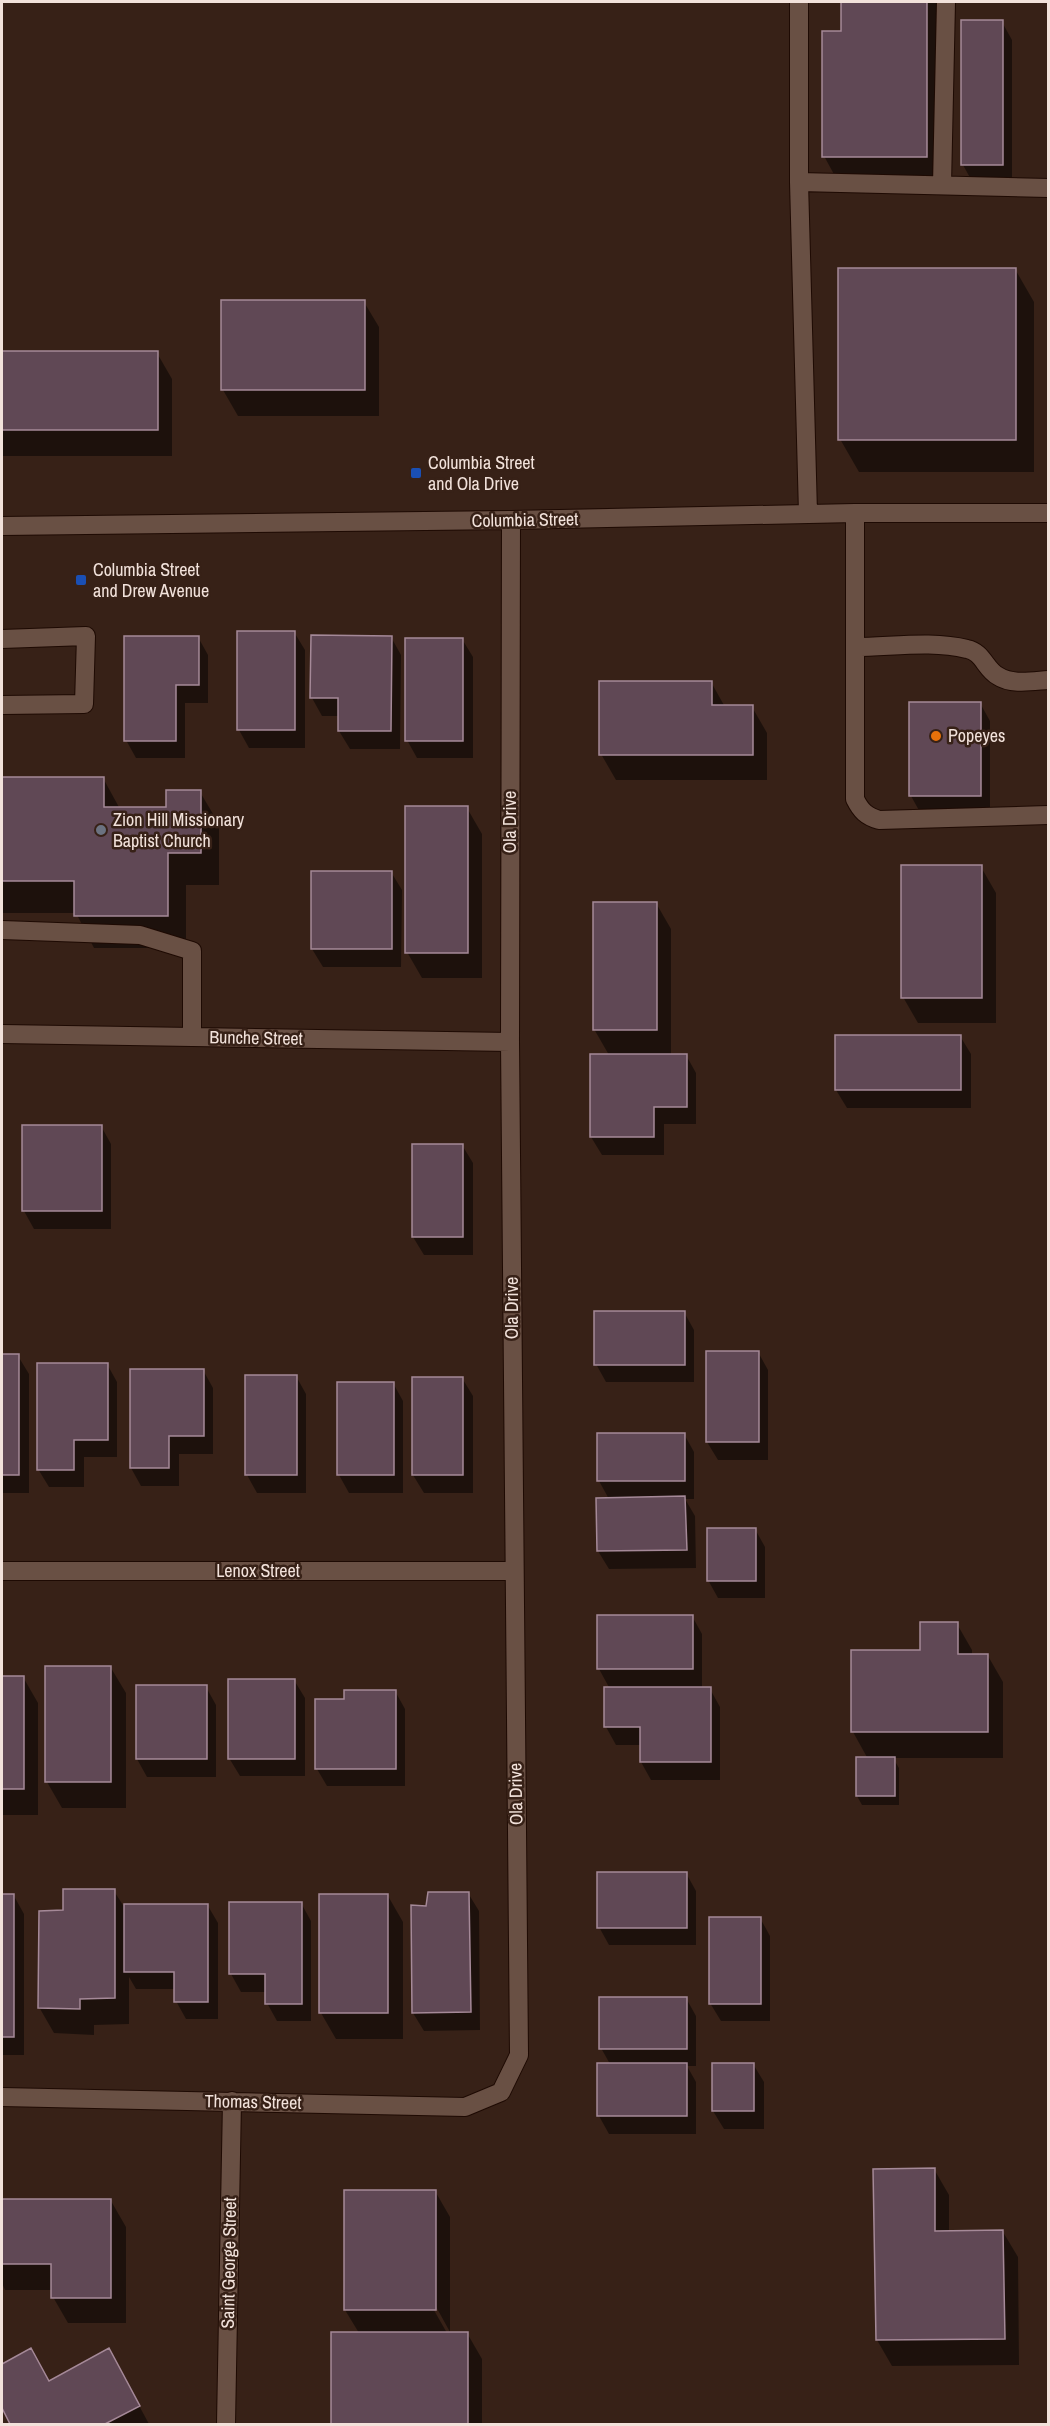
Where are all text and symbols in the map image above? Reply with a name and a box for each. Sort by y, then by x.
place label: Columbia Street and Ola Drive [428,450,535,496]
marker: Columbia Street and Ola Drive [409,466,423,480]
street label: Columbia Street [471,506,579,533]
place label: Columbia Street and Drew Avenue [93,557,209,603]
marker: Columbia Street and Drew Avenue [74,573,88,587]
place label: Popeyes [948,723,1005,748]
marker: Popeyes [929,729,943,743]
street label: Ola Drive [497,791,522,853]
place label: Zion Hill Missionary Baptist Church [113,807,245,853]
marker: Zion Hill Missionary Baptist Church [94,823,108,837]
street label: Bunche Street [209,1024,303,1051]
street label: Ola Drive [499,1277,524,1339]
street label: Lenox Street [216,1558,300,1583]
street label: Ola Drive [502,1763,529,1825]
street label: Thomas Street [204,2088,302,2115]
street label: Saint George Street [215,2197,242,2329]

